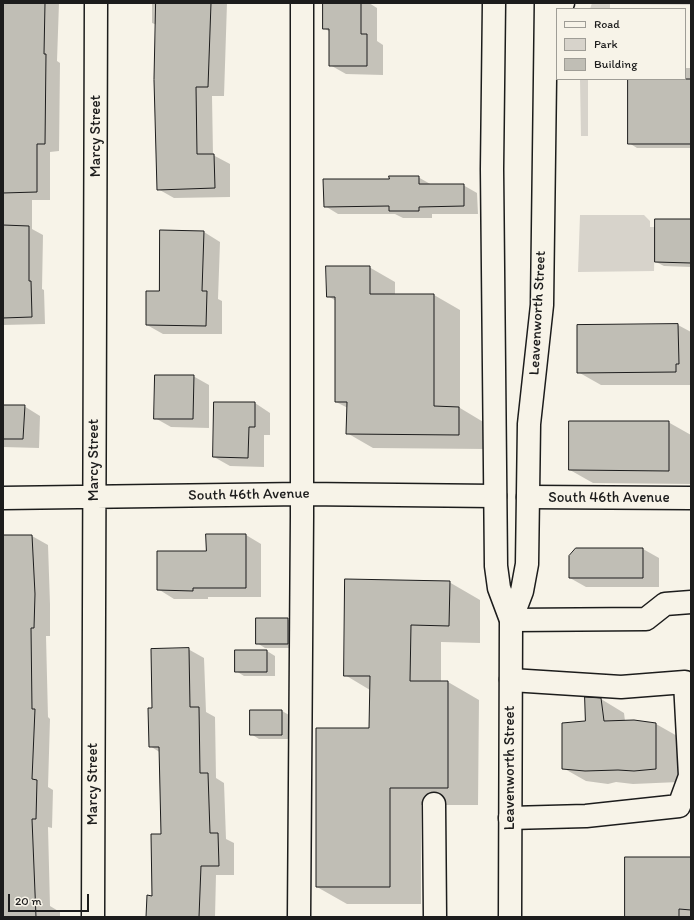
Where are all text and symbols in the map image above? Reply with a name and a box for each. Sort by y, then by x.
legend [556,8,686,80]
text: Road [594,17,620,31]
text: Park [594,37,618,51]
text: Building [594,57,637,71]
street label: Marcy Street [87,95,105,177]
street label: Leavenworth Street [526,250,550,376]
street label: Marcy Street [85,419,103,501]
street label: South 46th Avenue [188,485,310,505]
street label: South 46th Avenue [548,489,670,507]
street label: Leavenworth Street [501,706,519,830]
street label: Marcy Street [84,743,102,825]
scale bar [10,886,91,912]
text: 20 m [15,894,42,908]

